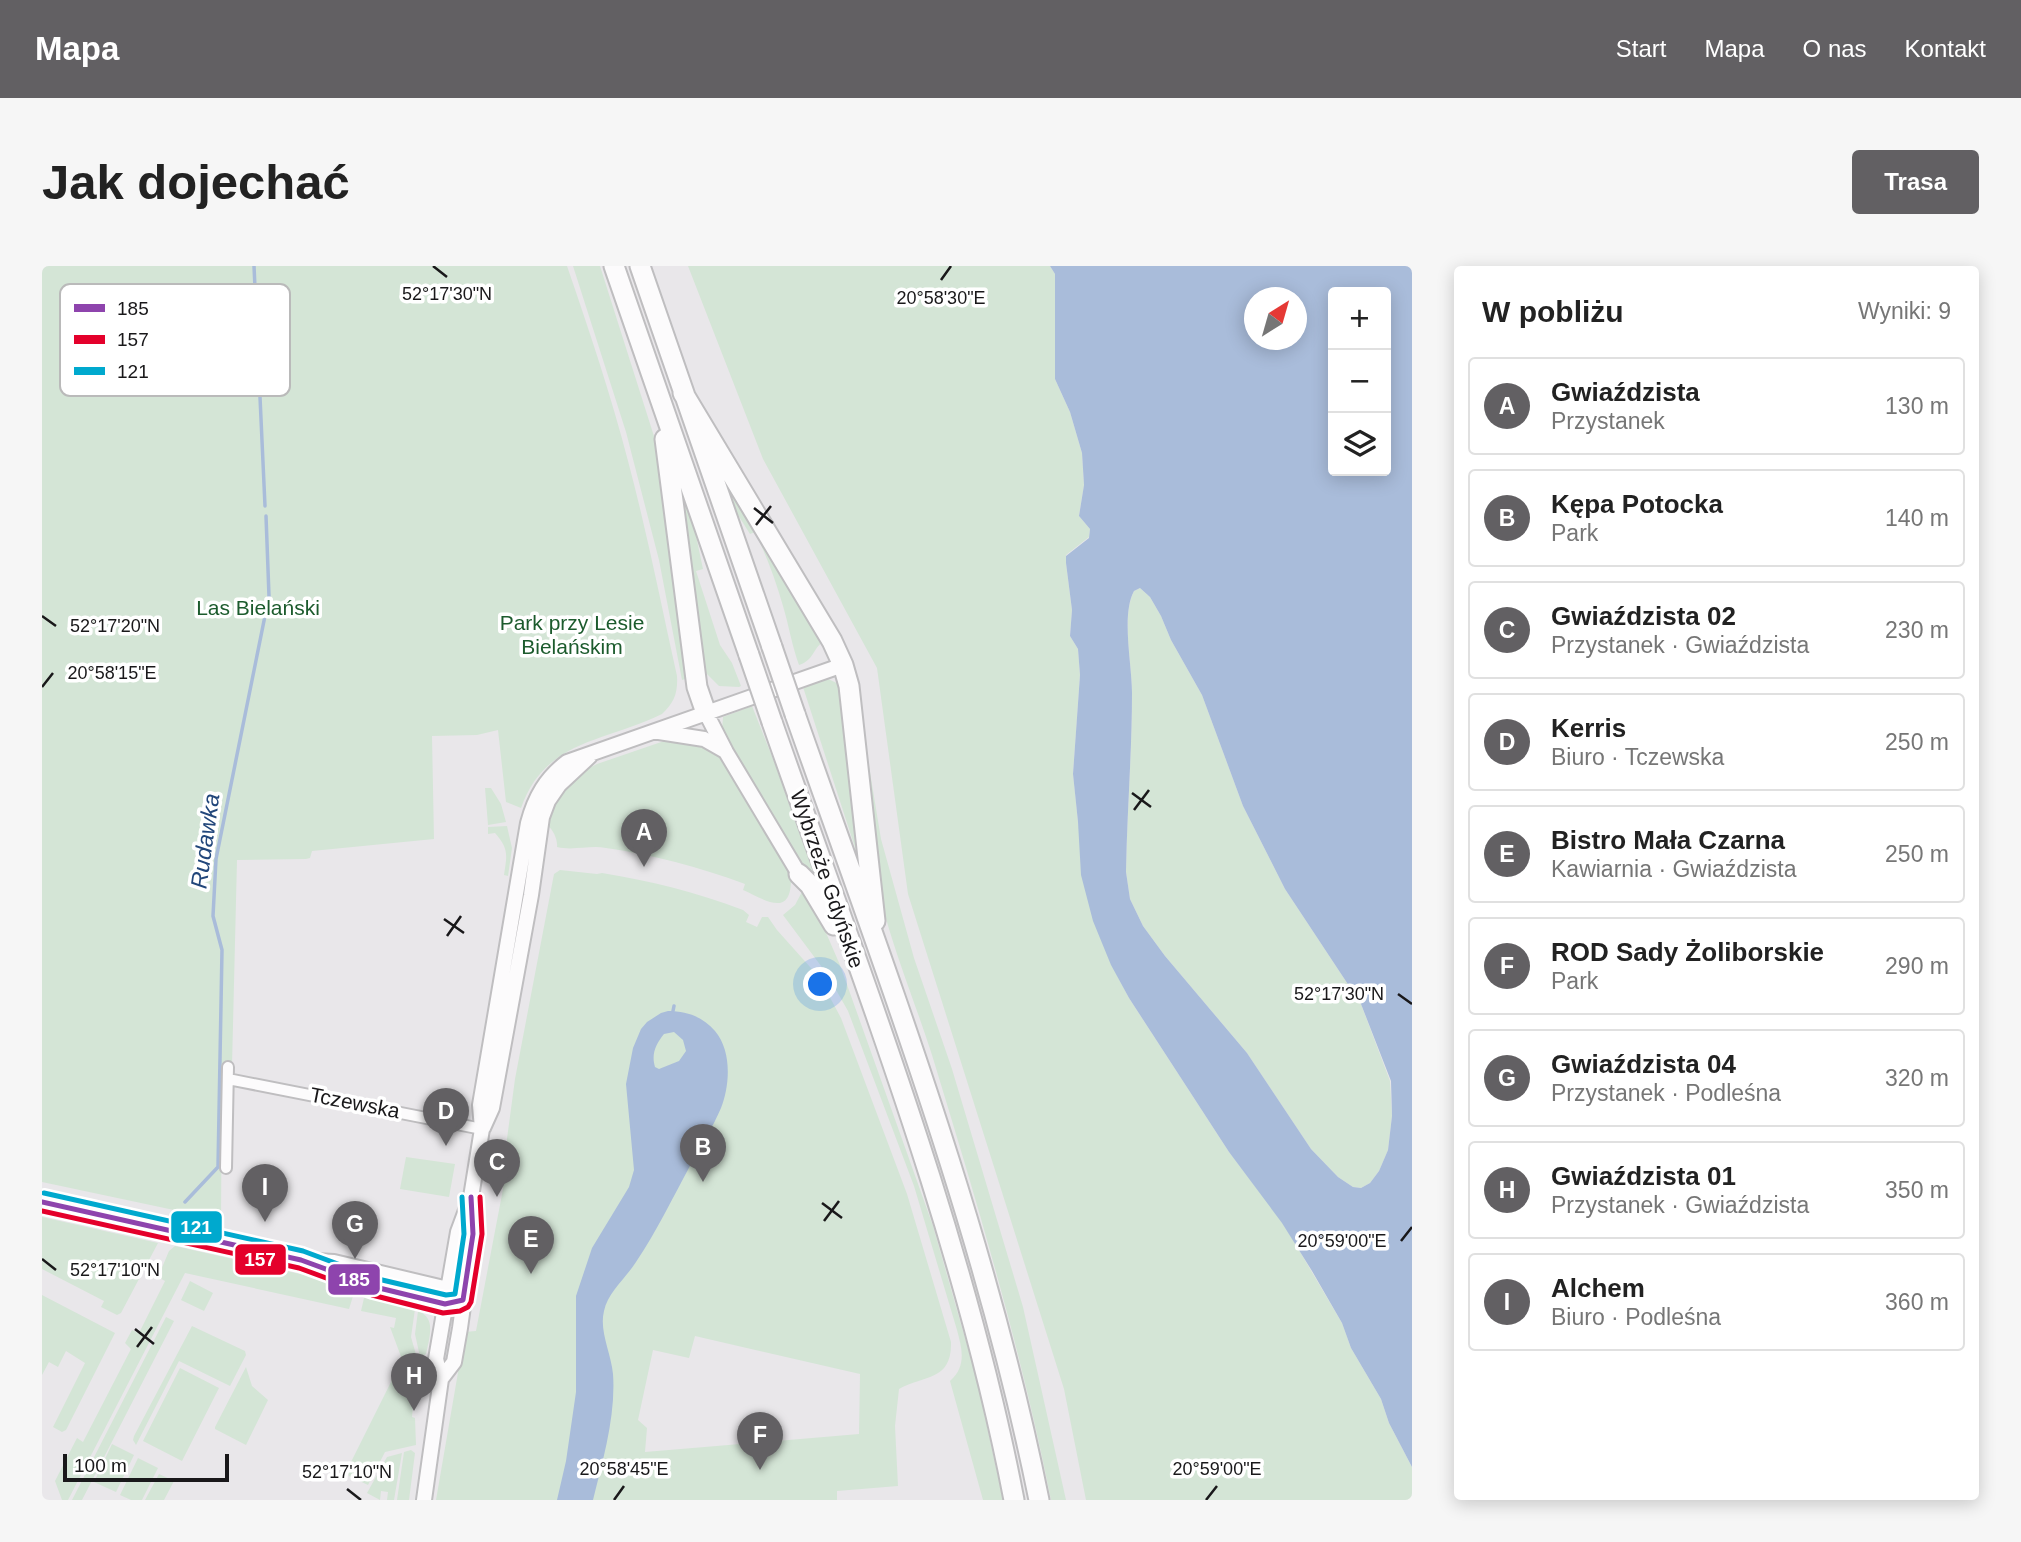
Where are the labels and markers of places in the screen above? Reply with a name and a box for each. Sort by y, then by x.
pin: A [621,809,667,867]
pin: D [423,1088,469,1146]
pin: B [680,1124,726,1182]
pin: C [474,1139,520,1197]
pin: I [242,1164,288,1222]
pin: G [332,1201,378,1259]
pin: E [508,1216,554,1274]
pin: H [391,1353,437,1411]
pin: F [737,1412,783,1470]

